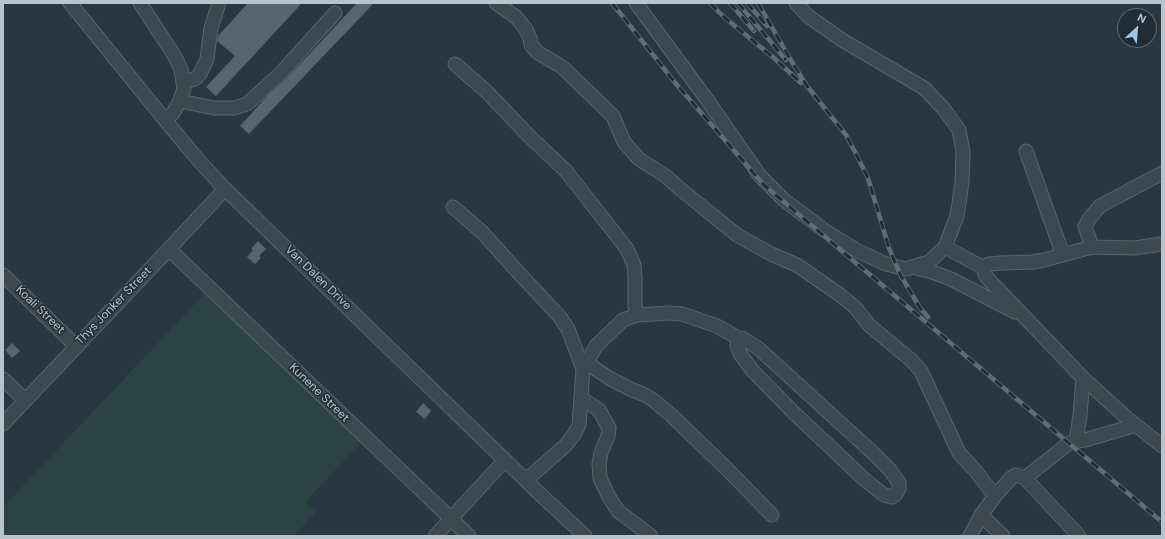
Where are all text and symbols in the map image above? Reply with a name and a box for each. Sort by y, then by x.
north arrow [1117,8,1157,48]
text: N [1135,10,1148,26]
street label: Van Dalen Drive [282,243,354,313]
street label: Thys Jonker Street [73,264,155,348]
street label: Koali Street [12,283,68,337]
street label: Kunene Street [286,361,352,425]

